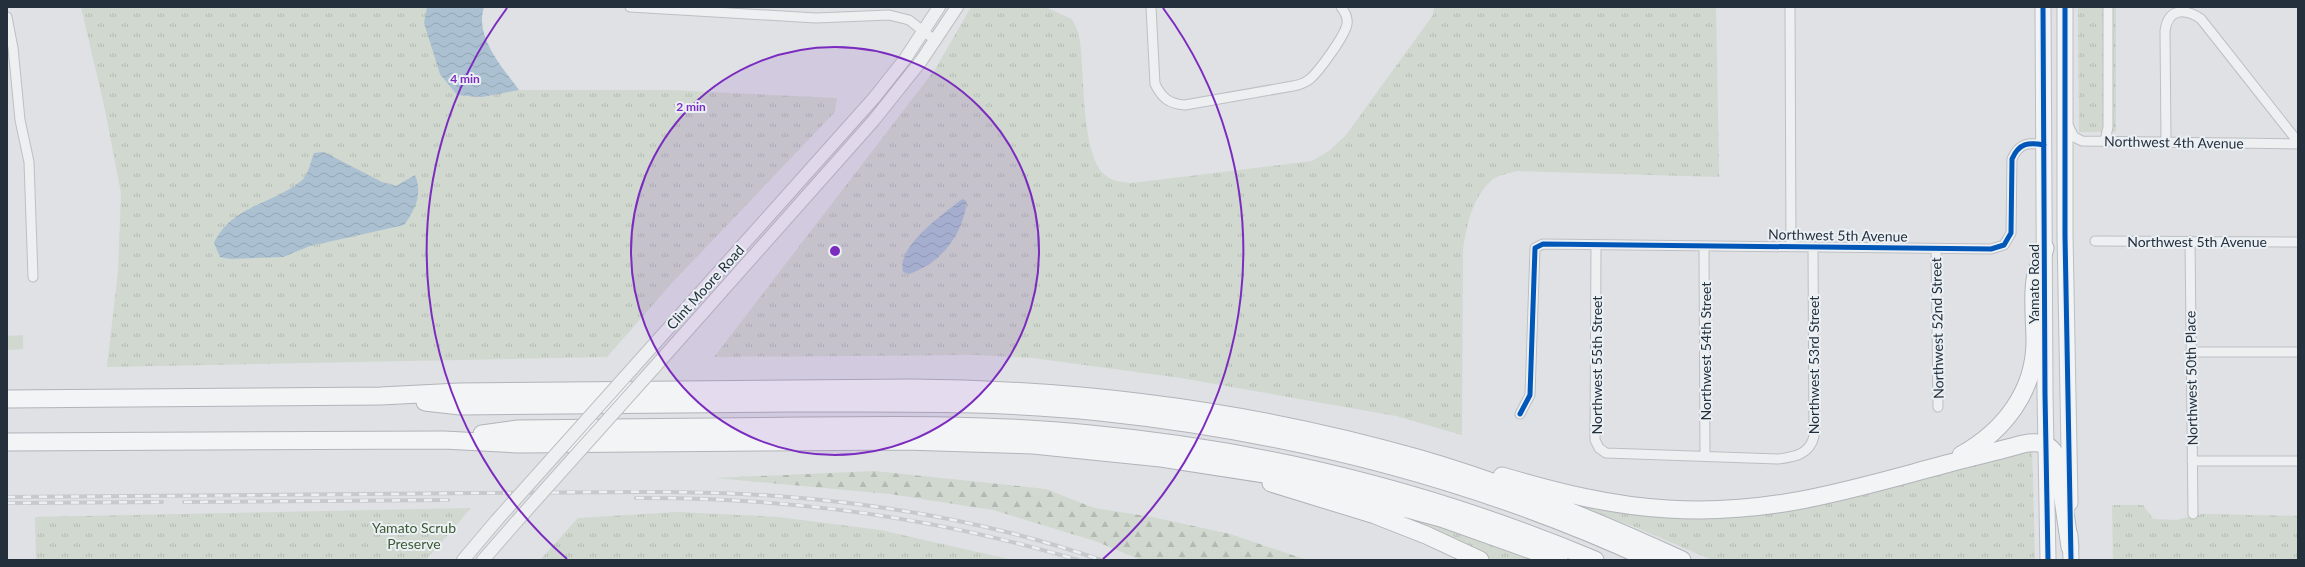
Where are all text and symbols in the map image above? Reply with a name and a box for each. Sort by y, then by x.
text: 4 min [450,71,480,86]
text: 2 min [676,99,706,114]
street label: Northwest 4th Avenue [2104,132,2244,152]
street label: Northwest 5th Avenue [1768,225,1908,245]
street label: Northwest 5th Avenue [2127,233,2267,250]
street label: Clint Moore Road [663,241,747,333]
centre of rings [828,244,842,258]
street label: Yamato Road [2025,244,2042,324]
street label: Northwest 52nd Street [1927,257,1947,399]
street label: Northwest 54th Street [1697,282,1714,420]
street label: Northwest 55th Street [1588,296,1605,434]
street label: Northwest 53rd Street [1805,296,1822,434]
street label: Northwest 50th Place [2181,311,2201,445]
park label: Yamato Scrub Preserve [372,519,456,552]

